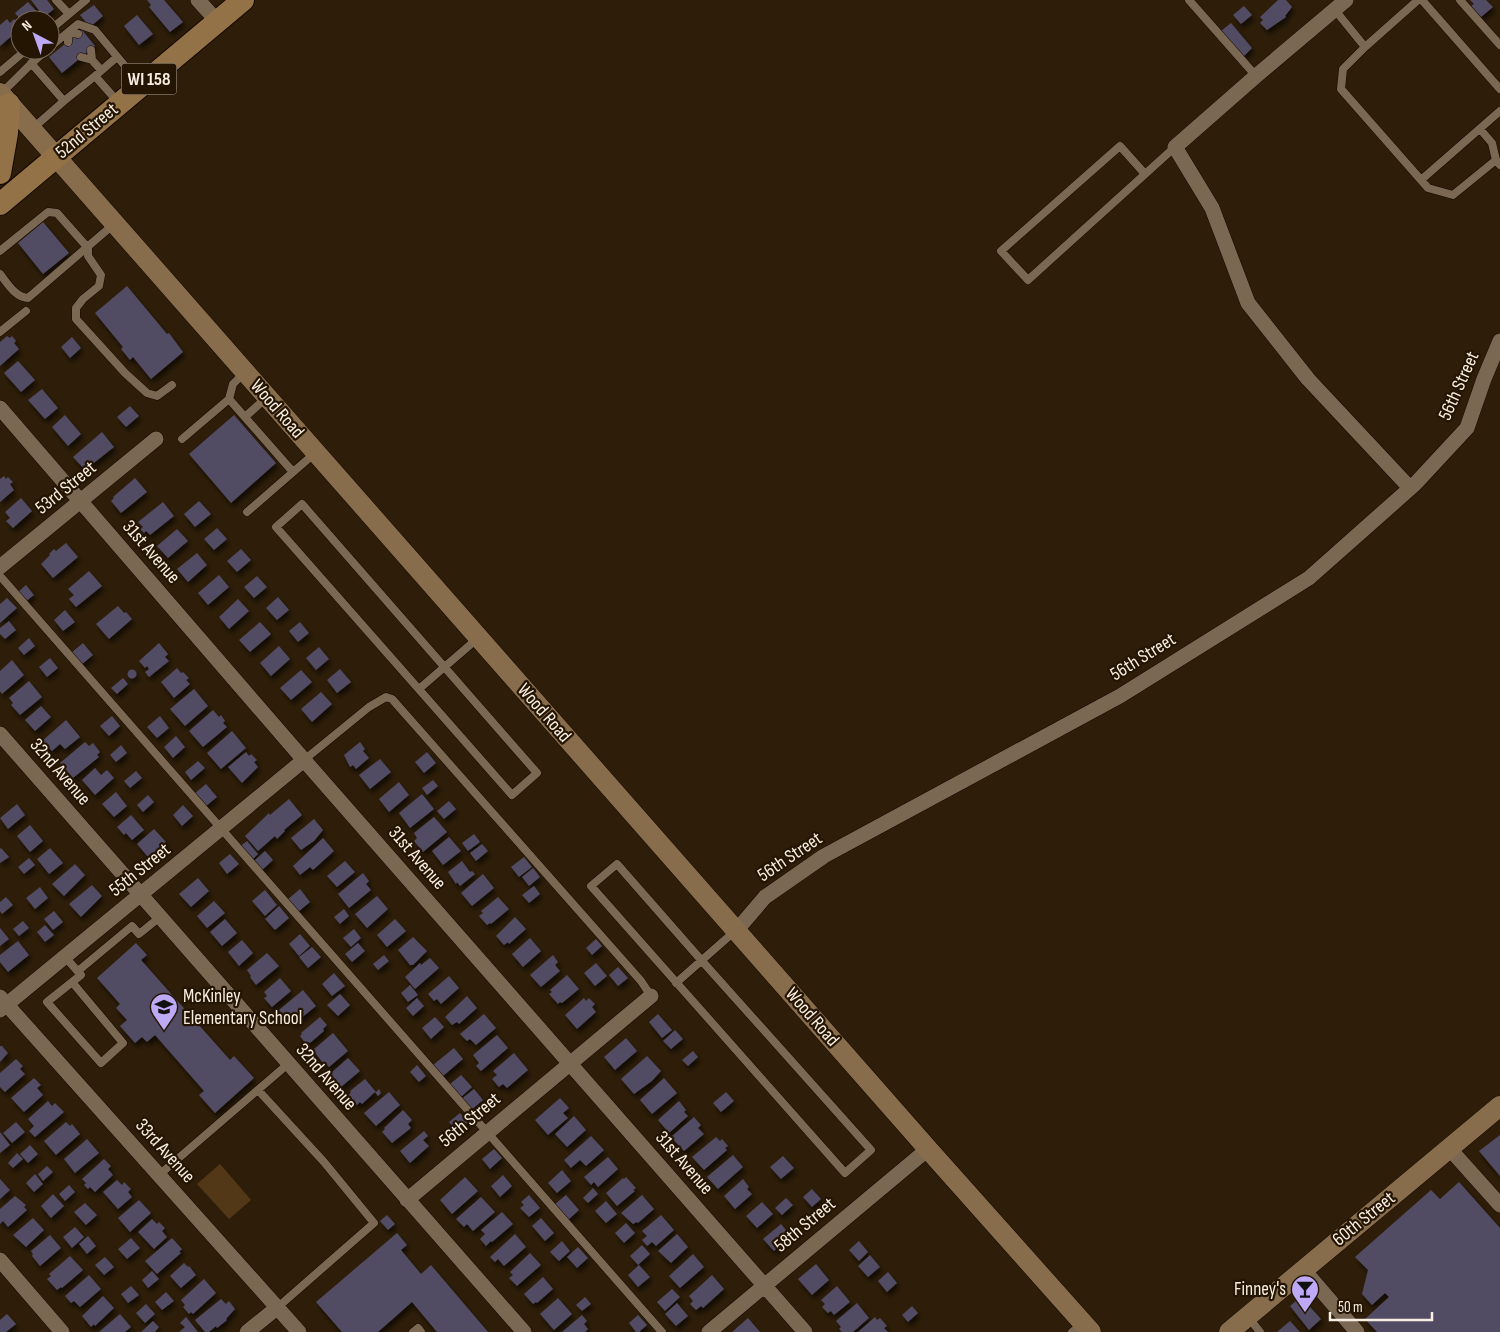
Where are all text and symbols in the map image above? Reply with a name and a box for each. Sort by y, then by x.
north arrow [10,10,60,60]
text: N [18,17,35,34]
road number: WI 158 [122,64,176,95]
street label: 52nd Street [51,98,123,164]
street label: 56th Street [1434,348,1484,424]
street label: Wood Road [245,375,309,443]
street label: 53rd Street [31,456,101,520]
street label: 31st Avenue [117,516,185,588]
street label: 56th Street [1106,628,1180,686]
street label: Wood Road [512,679,576,747]
street label: 32nd Avenue [25,734,95,810]
street label: 31st Avenue [383,822,451,894]
street label: 56th Street [753,827,827,887]
street label: 55th Street [105,838,175,902]
street label: Wood Road [780,983,844,1051]
place label: McKinley Elementary School [183,985,302,1030]
school or university icon: McKinley Elementary School [149,992,179,1031]
street label: 32nd Avenue [291,1039,361,1115]
street label: 56th Street [435,1088,505,1152]
street label: 33rd Avenue [130,1114,200,1188]
street label: 31st Avenue [650,1127,718,1199]
street label: 60th Street [1328,1187,1400,1251]
street label: 58th Street [770,1193,841,1257]
bar icon: Finney's [1290,1274,1320,1313]
place label: Finney's [1234,1278,1286,1301]
scale bar [1330,1290,1432,1322]
text: 50 m [1338,1298,1363,1317]

